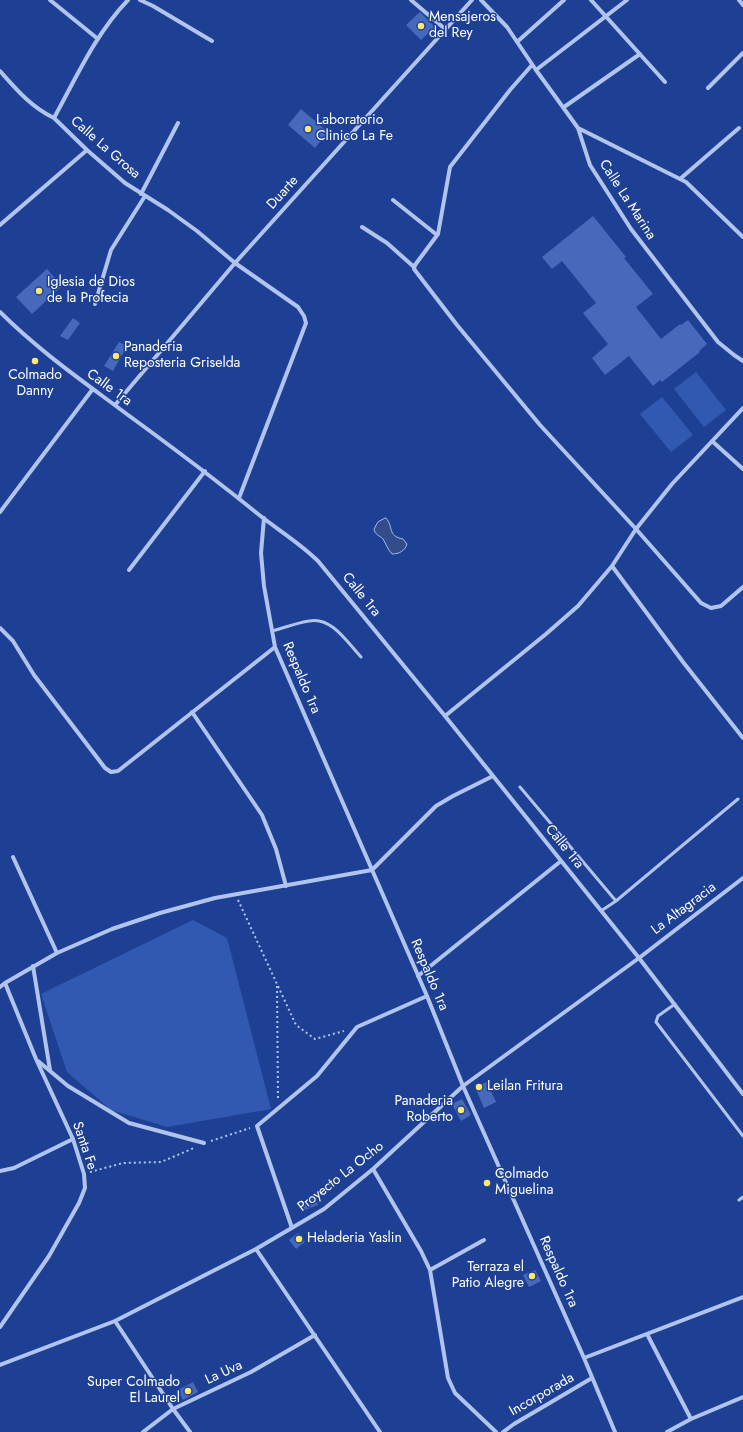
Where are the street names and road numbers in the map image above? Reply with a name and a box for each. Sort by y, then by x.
street label: Calle La Grosa [67,113,143,183]
street label: Calle La Marina [595,157,659,243]
street label: Duarte [264,173,302,213]
street label: Calle 1ra [83,366,135,410]
street label: Calle 1ra [338,570,384,620]
street label: Respaldo 1ra [278,640,324,716]
street label: Calle 1ra [541,822,587,872]
street label: La Altagracia [648,879,720,939]
street label: Respaldo 1ra [406,937,452,1013]
street label: Santa Fe [68,1120,100,1172]
street label: Proyecto La Ocho [295,1138,387,1216]
street label: Respaldo 1ra [535,1234,581,1310]
street label: La Uva [203,1357,245,1389]
street label: Incorporada [507,1370,577,1420]

